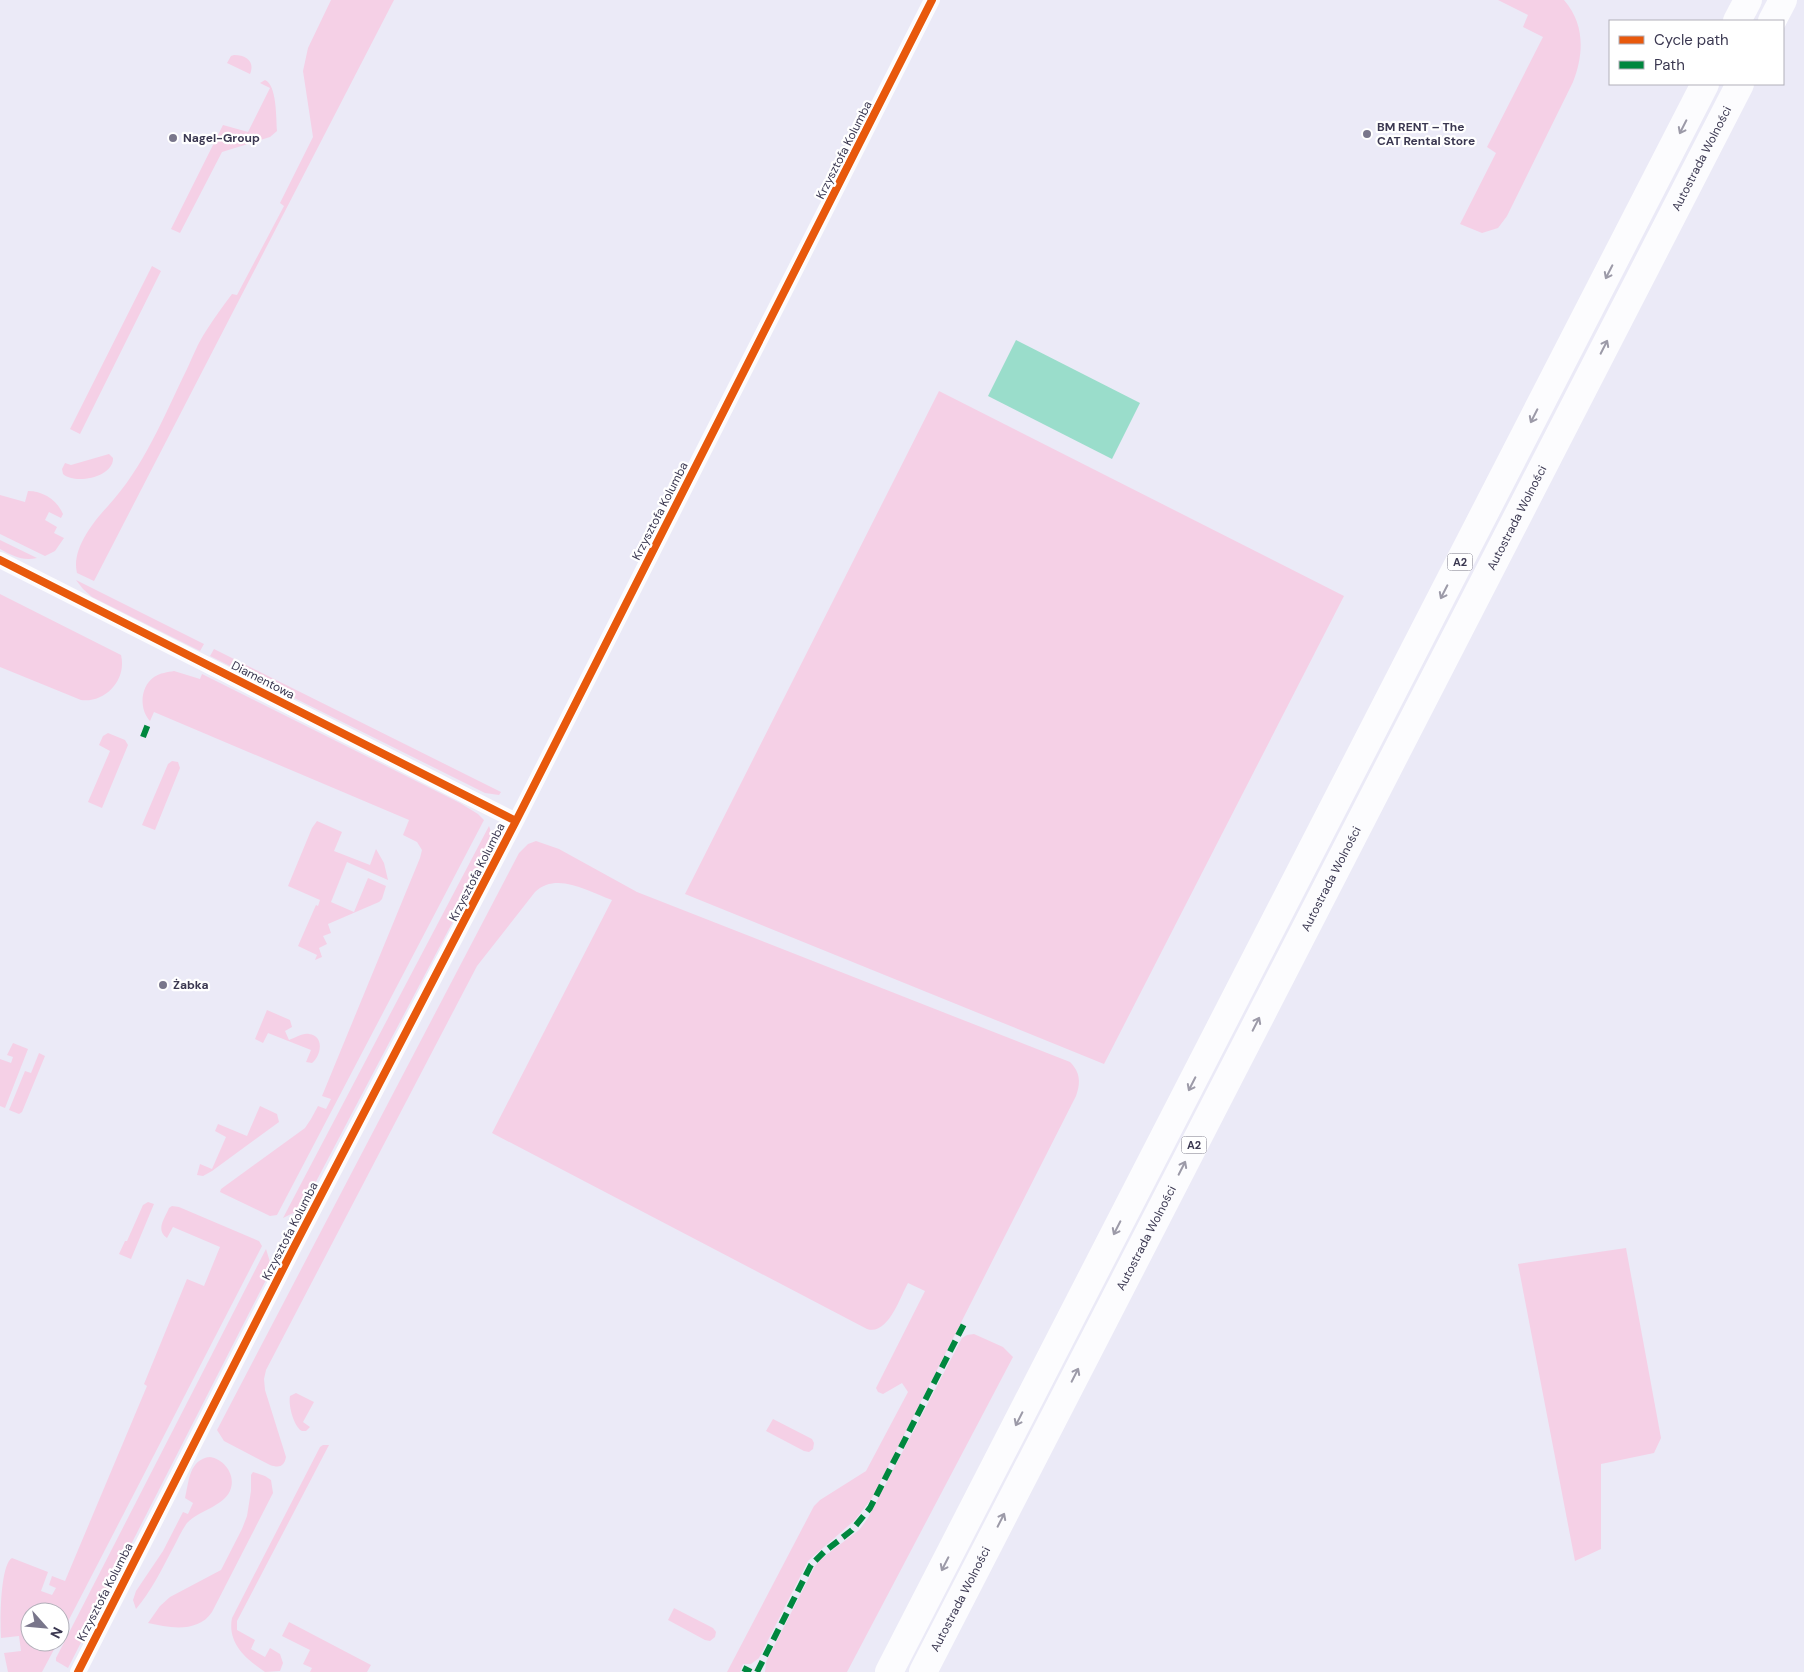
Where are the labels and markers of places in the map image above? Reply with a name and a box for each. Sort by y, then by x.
place label: BM RENT – The CAT Rental Store [1377,119,1475,149]
marker: BM RENT – The CAT Rental Store [1361,128,1373,140]
place label: Nagel-Group [183,130,260,146]
marker: Nagel-Group [167,132,179,144]
place label: Żabka [173,977,209,993]
marker: Żabka [157,979,169,991]

